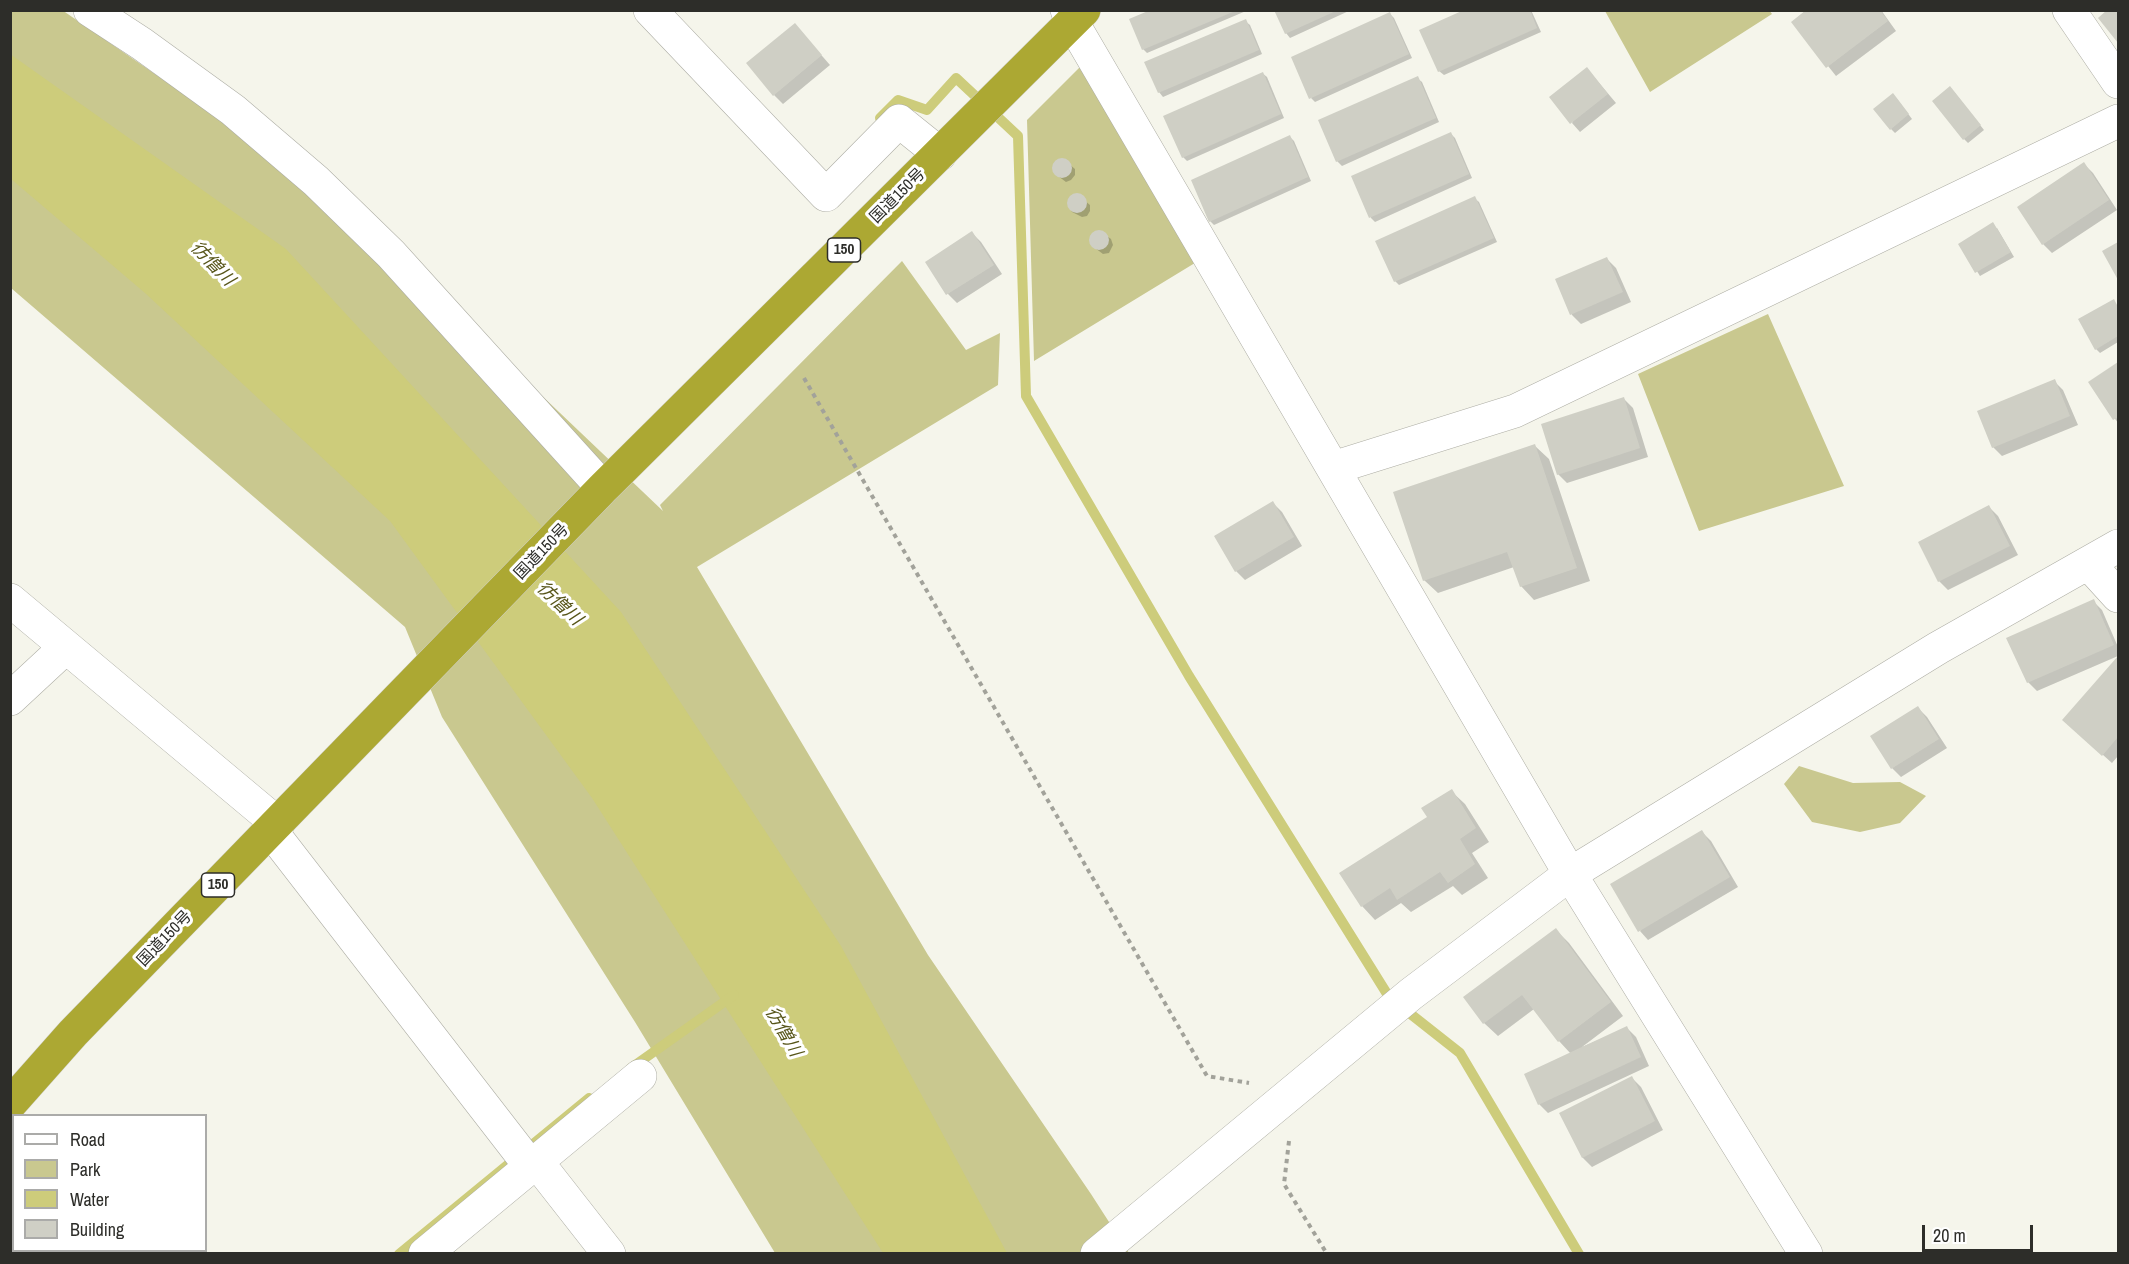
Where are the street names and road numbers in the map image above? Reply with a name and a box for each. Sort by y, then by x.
street label: 国道150号 [867,165,929,227]
road number: 150 [828,238,860,262]
street label: 国道150号 [511,520,573,584]
road number: 150 [202,873,234,897]
street label: 国道150号 [134,907,196,971]

